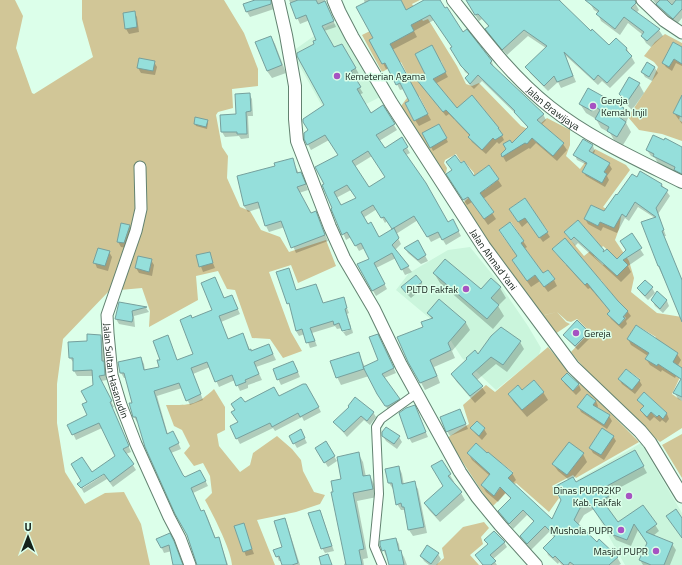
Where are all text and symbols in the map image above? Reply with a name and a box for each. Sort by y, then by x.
place label: Kemeterian Agama [345,69,425,84]
marker: Kemeterian Agama [332,71,342,81]
street label: Jalan Brawijaya [523,83,583,134]
place label: Gereja Kemah Injil [601,93,647,120]
marker: Gereja Kemah Injil [588,101,598,111]
street label: Jalan Ahmad Yani [466,226,521,293]
place label: PLTD Fakfak [406,282,458,297]
marker: PLTD Fakfak [461,284,471,294]
street label: Jalan Sultan Hasanudin [99,323,132,420]
place label: Gereja [584,326,611,341]
marker: Gereja [571,328,581,338]
place label: Dinas PUPR2KP Kab. Fakfak [553,483,621,510]
marker: Dinas PUPR2KP Kab. Fakfak [624,491,634,501]
north arrow [8,517,48,557]
text: U [24,519,32,535]
place label: Mushola PUPR [550,523,613,538]
marker: Mushola PUPR [616,525,626,535]
place label: Masjid PUPR [594,544,648,559]
marker: Masjid PUPR [651,546,661,556]

